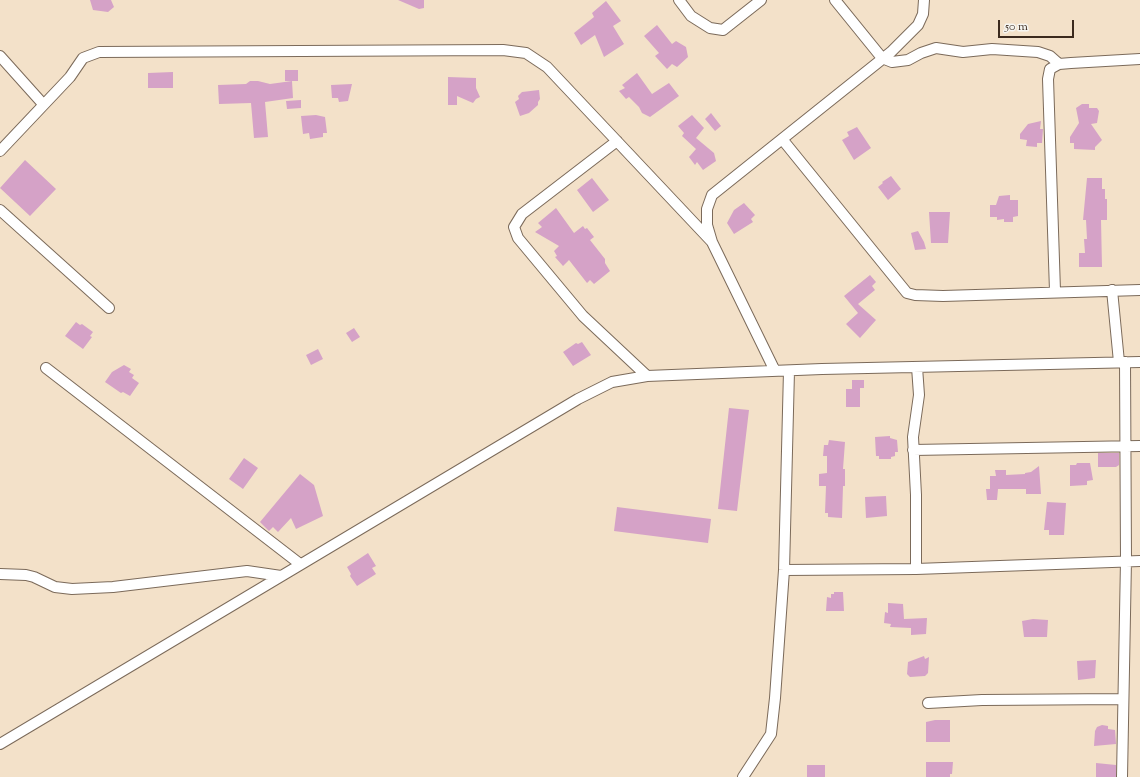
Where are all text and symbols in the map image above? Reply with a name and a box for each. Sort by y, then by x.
scale bar [1000,12,1076,38]
text: 50 m [1005,18,1028,36]

